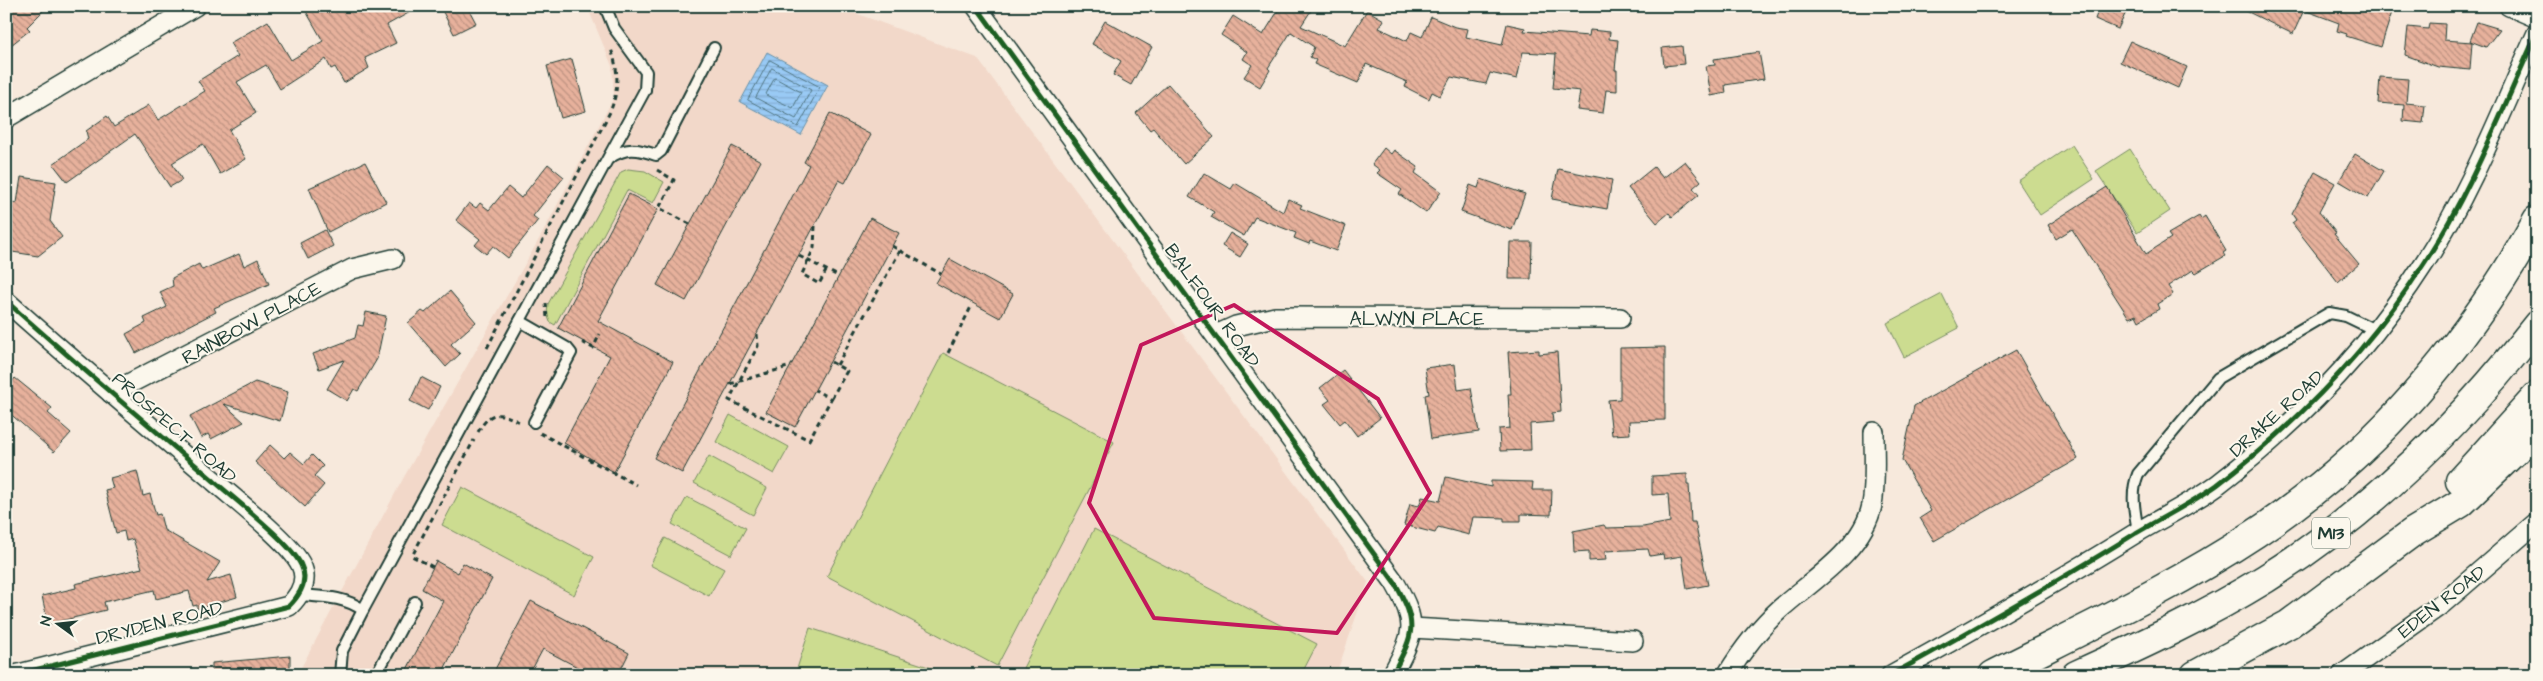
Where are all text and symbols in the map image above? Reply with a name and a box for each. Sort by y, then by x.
street label: BALFOUR ROAD [1158,238,1266,373]
street label: RAINBOW PLACE [177,275,326,371]
street label: ALWYN PLACE [1349,306,1485,333]
street label: DRAKE ROAD [2224,364,2330,464]
street label: PROSPECT ROAD [106,366,242,490]
road number: M13 [2312,518,2350,548]
street label: EDEN ROAD [2392,559,2492,645]
street label: DRYDEN ROAD [93,595,226,652]
north arrow [32,598,82,648]
text: N [36,614,57,628]

